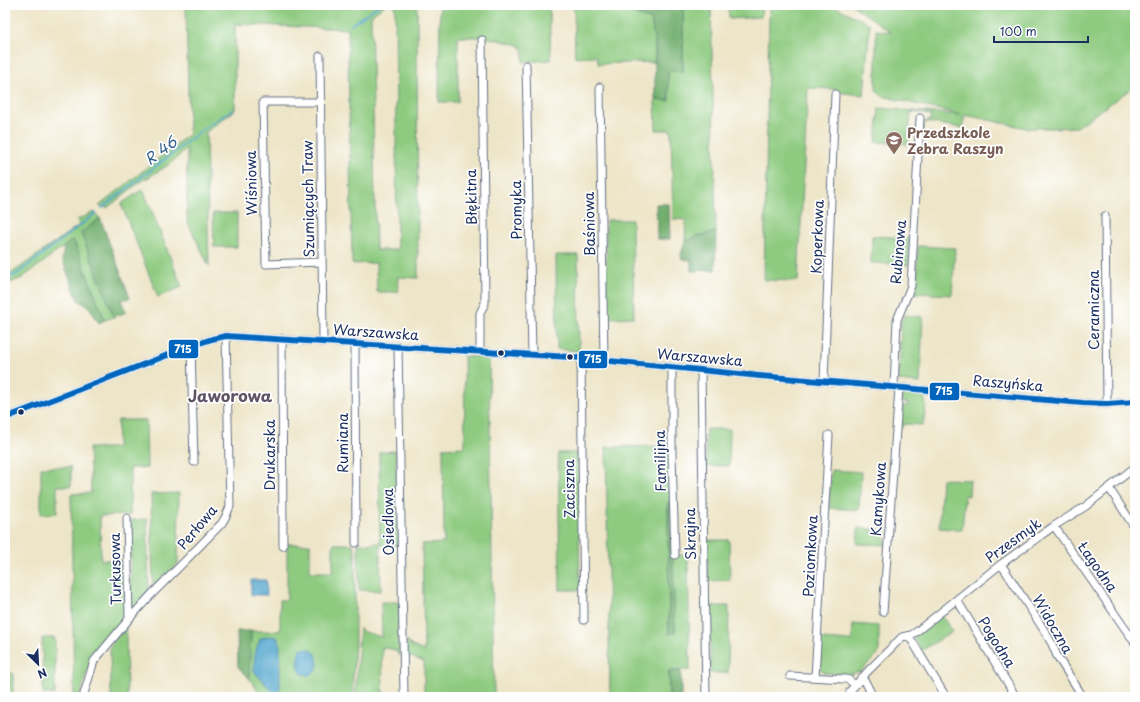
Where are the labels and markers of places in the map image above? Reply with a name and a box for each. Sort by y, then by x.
place label: Przedszkole Zebra Raszyn [907,122,1004,159]
school or university icon: Przedszkole Zebra Raszyn [884,130,904,155]
unlabelled marker [496,348,506,358]
unlabelled marker [565,352,575,362]
unlabelled marker [16,407,26,417]

